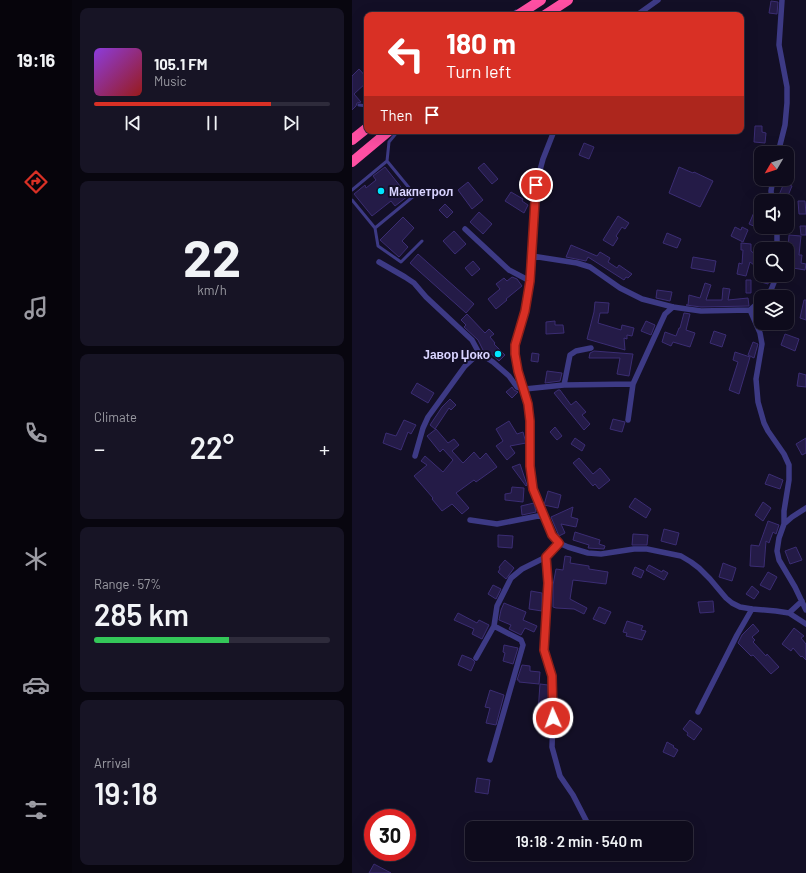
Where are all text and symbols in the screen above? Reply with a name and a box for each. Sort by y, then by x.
text: 180 m [446,26,516,60]
icon: left [380,28,432,80]
text: 19:16 [17,49,55,71]
text: 105.1 FM [154,55,207,73]
text: Turn left [446,60,512,82]
text: Music [154,73,187,89]
icon: arrive [421,104,443,126]
text: Then [380,106,413,124]
icon: previous [122,112,144,134]
icon: pause [201,112,223,134]
icon: next [280,112,302,134]
north arrow [754,146,794,186]
map controls [754,146,794,330]
icon: directions [22,168,50,196]
pin [519,168,553,202]
icon: arrive [525,174,547,196]
place label: Макпетрол [389,184,453,199]
marker: Макпетрол [376,186,386,196]
button: sound [754,194,794,234]
text: 22 [183,225,241,287]
button: search [754,242,794,282]
text: km/h [197,282,227,298]
button: layers [754,290,794,330]
icon: music [22,294,50,322]
place label: Јавор Џоко [423,347,490,362]
marker: Јавор Џоко [493,349,503,359]
text: Climate [94,409,137,425]
icon: phone [22,419,50,447]
text: 22° [190,429,234,465]
text: − [94,435,105,461]
text: + [319,435,330,461]
icon: climate [22,545,50,573]
text: Range · 57% [94,576,161,592]
text: 285 km [94,596,189,632]
icon: car [22,671,50,699]
position arrow [532,697,574,739]
text: Arrival [94,755,130,771]
text: 19:18 [94,775,158,811]
icon: filters [22,796,50,824]
speed limit sign: 30 [364,809,416,861]
text: 19:18 · 2 min · 540 m [516,832,642,850]

